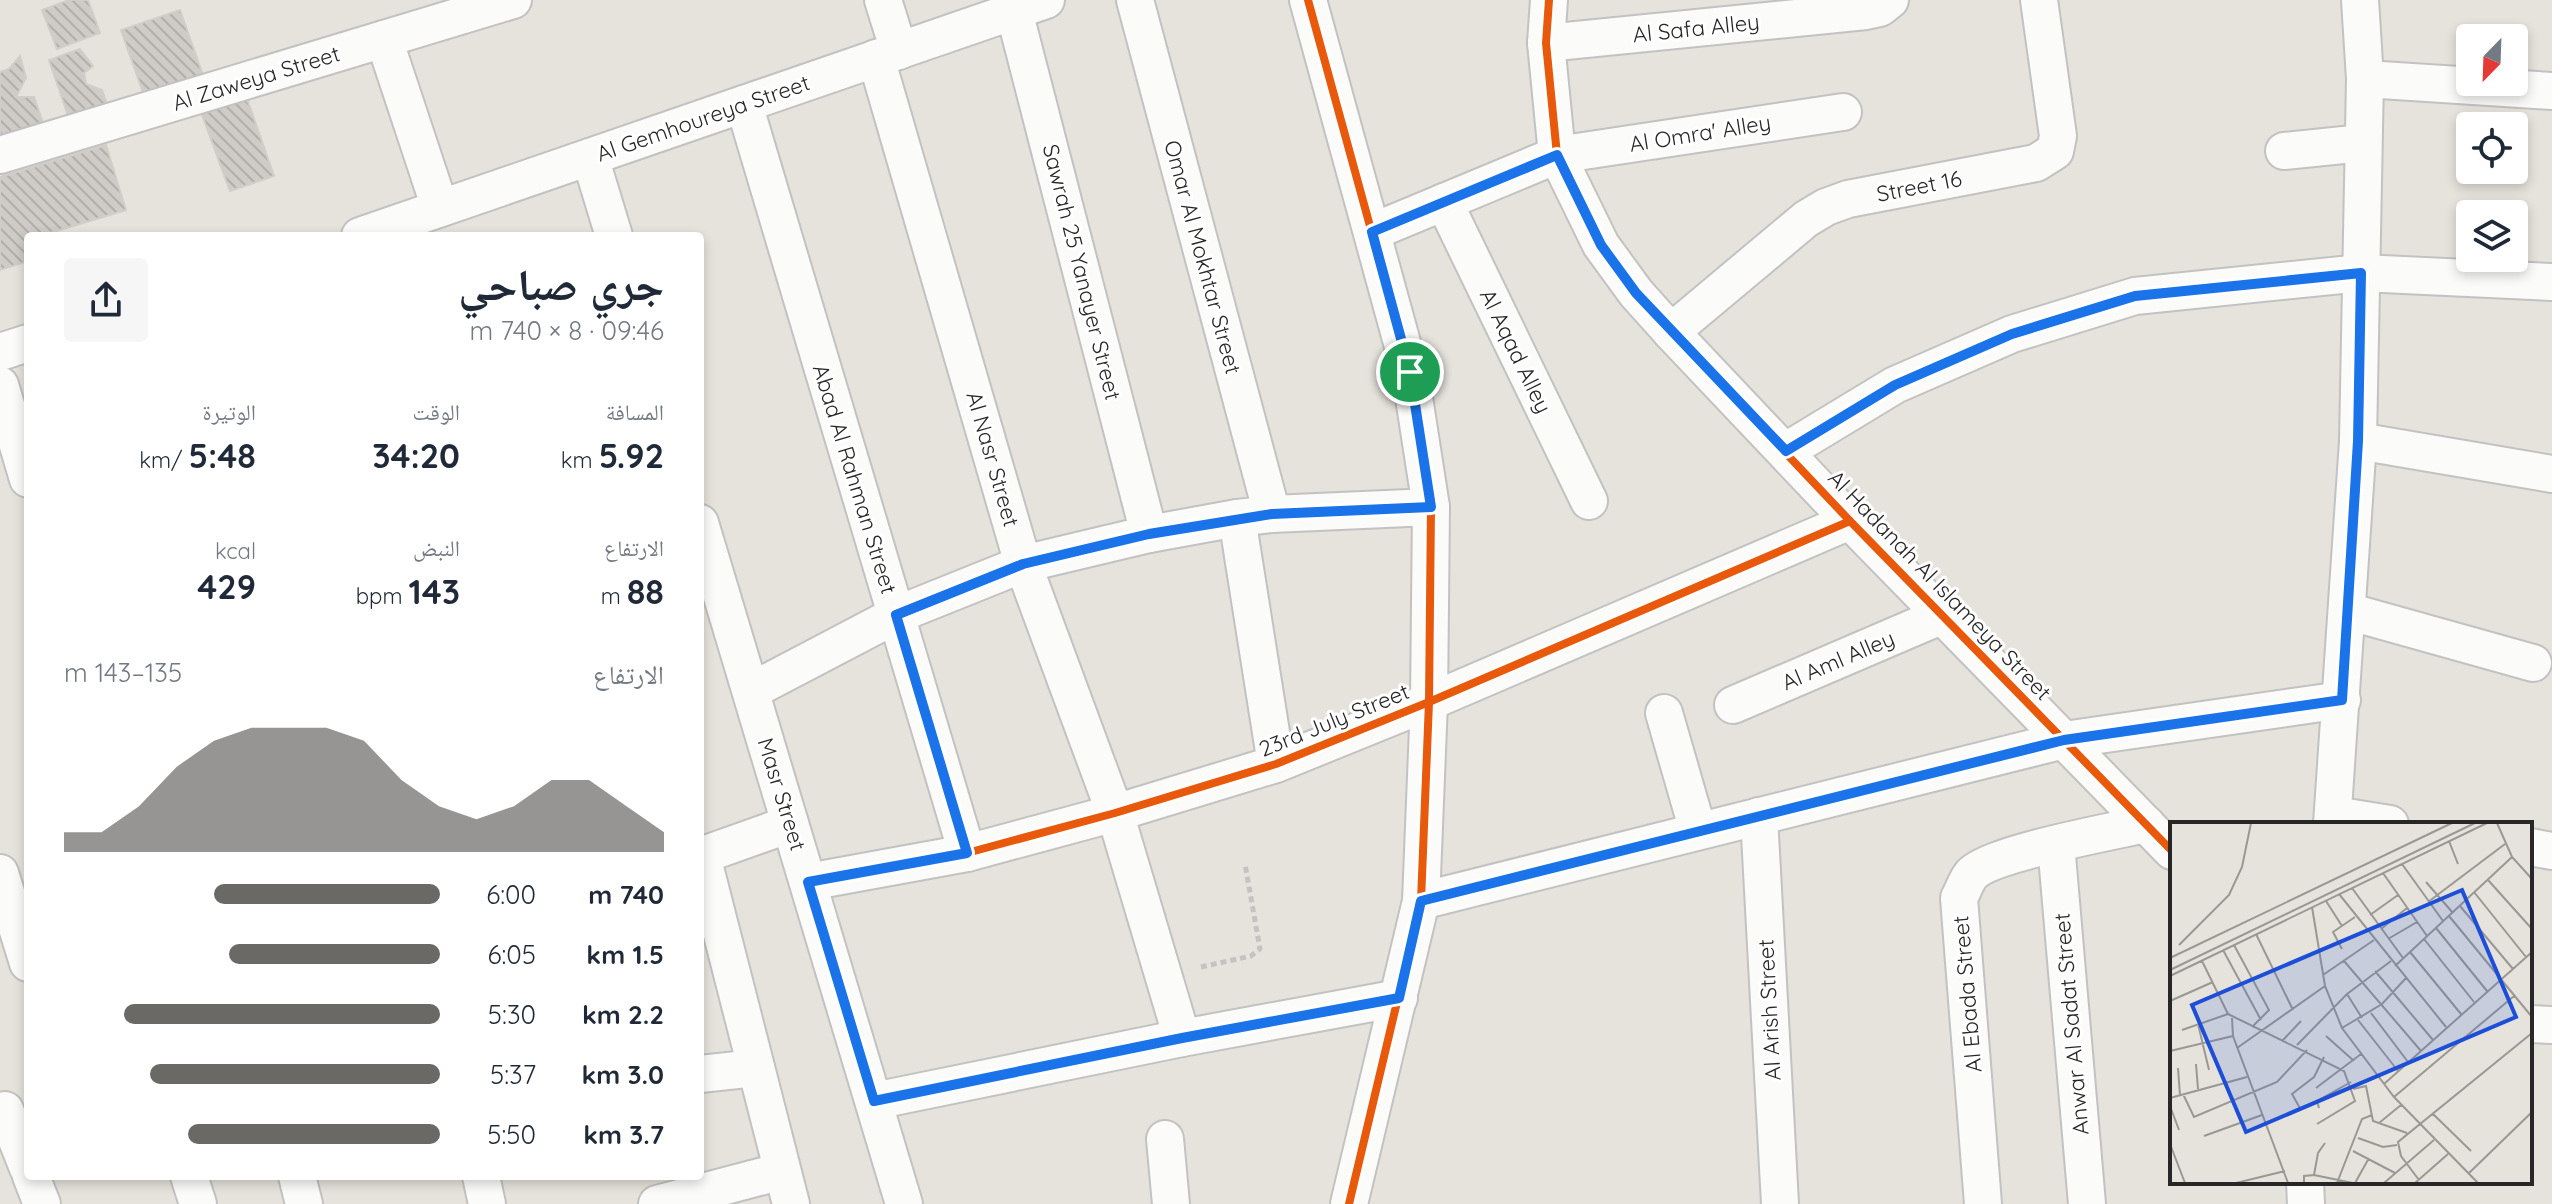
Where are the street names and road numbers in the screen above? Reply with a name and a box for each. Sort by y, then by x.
street label: Al Safa Alley [1631,7,1761,49]
street label: Al Zaweya Street [169,39,343,117]
street label: Al Gemhoureya Street [593,68,813,168]
street label: Al Omra' Alley [1627,108,1773,158]
street label: Omar Al Mokhtar Street [1158,137,1248,377]
street label: Sawrah 25 Yanayer Street [1037,141,1127,403]
street label: Street 16 [1874,164,1964,208]
street label: Al Aqad Alley [1474,284,1558,418]
street label: Abad Al Rahman Street [807,361,903,597]
street label: Al Nasr Street [960,388,1026,530]
street label: Al Hadanah Al Islameya Street [1822,464,2058,706]
street label: Al Aml Alley [1777,624,1899,696]
street label: 23rd July Street [1255,677,1413,763]
street label: Masr Street [752,734,812,854]
street label: Anwar Al Sadat Street [2047,912,2095,1136]
street label: Al Ebada Street [1946,914,1988,1074]
street label: Al Arish Street [1751,939,1787,1081]

